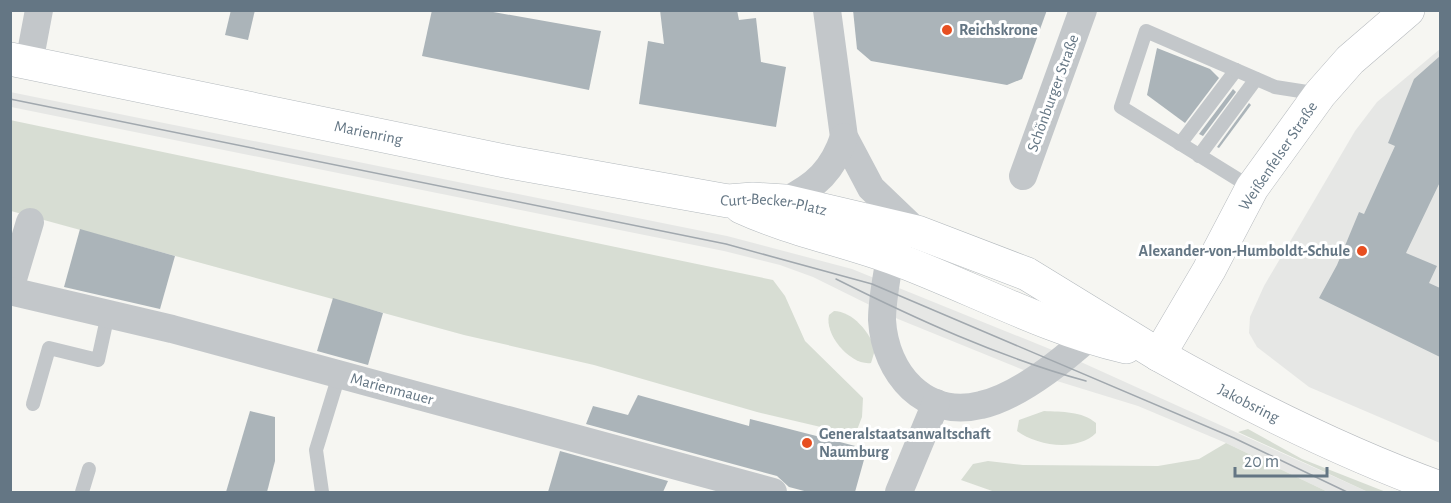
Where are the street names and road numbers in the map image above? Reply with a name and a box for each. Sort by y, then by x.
street label: Schönburger Straße [1024,32,1082,154]
street label: Weißenfelser Straße [1236,99,1320,213]
street label: Marienring [333,118,404,148]
street label: Curt-Becker-Platz [719,191,829,219]
street label: Marienmauer [349,370,436,408]
street label: Jakobsring [1216,381,1282,426]

